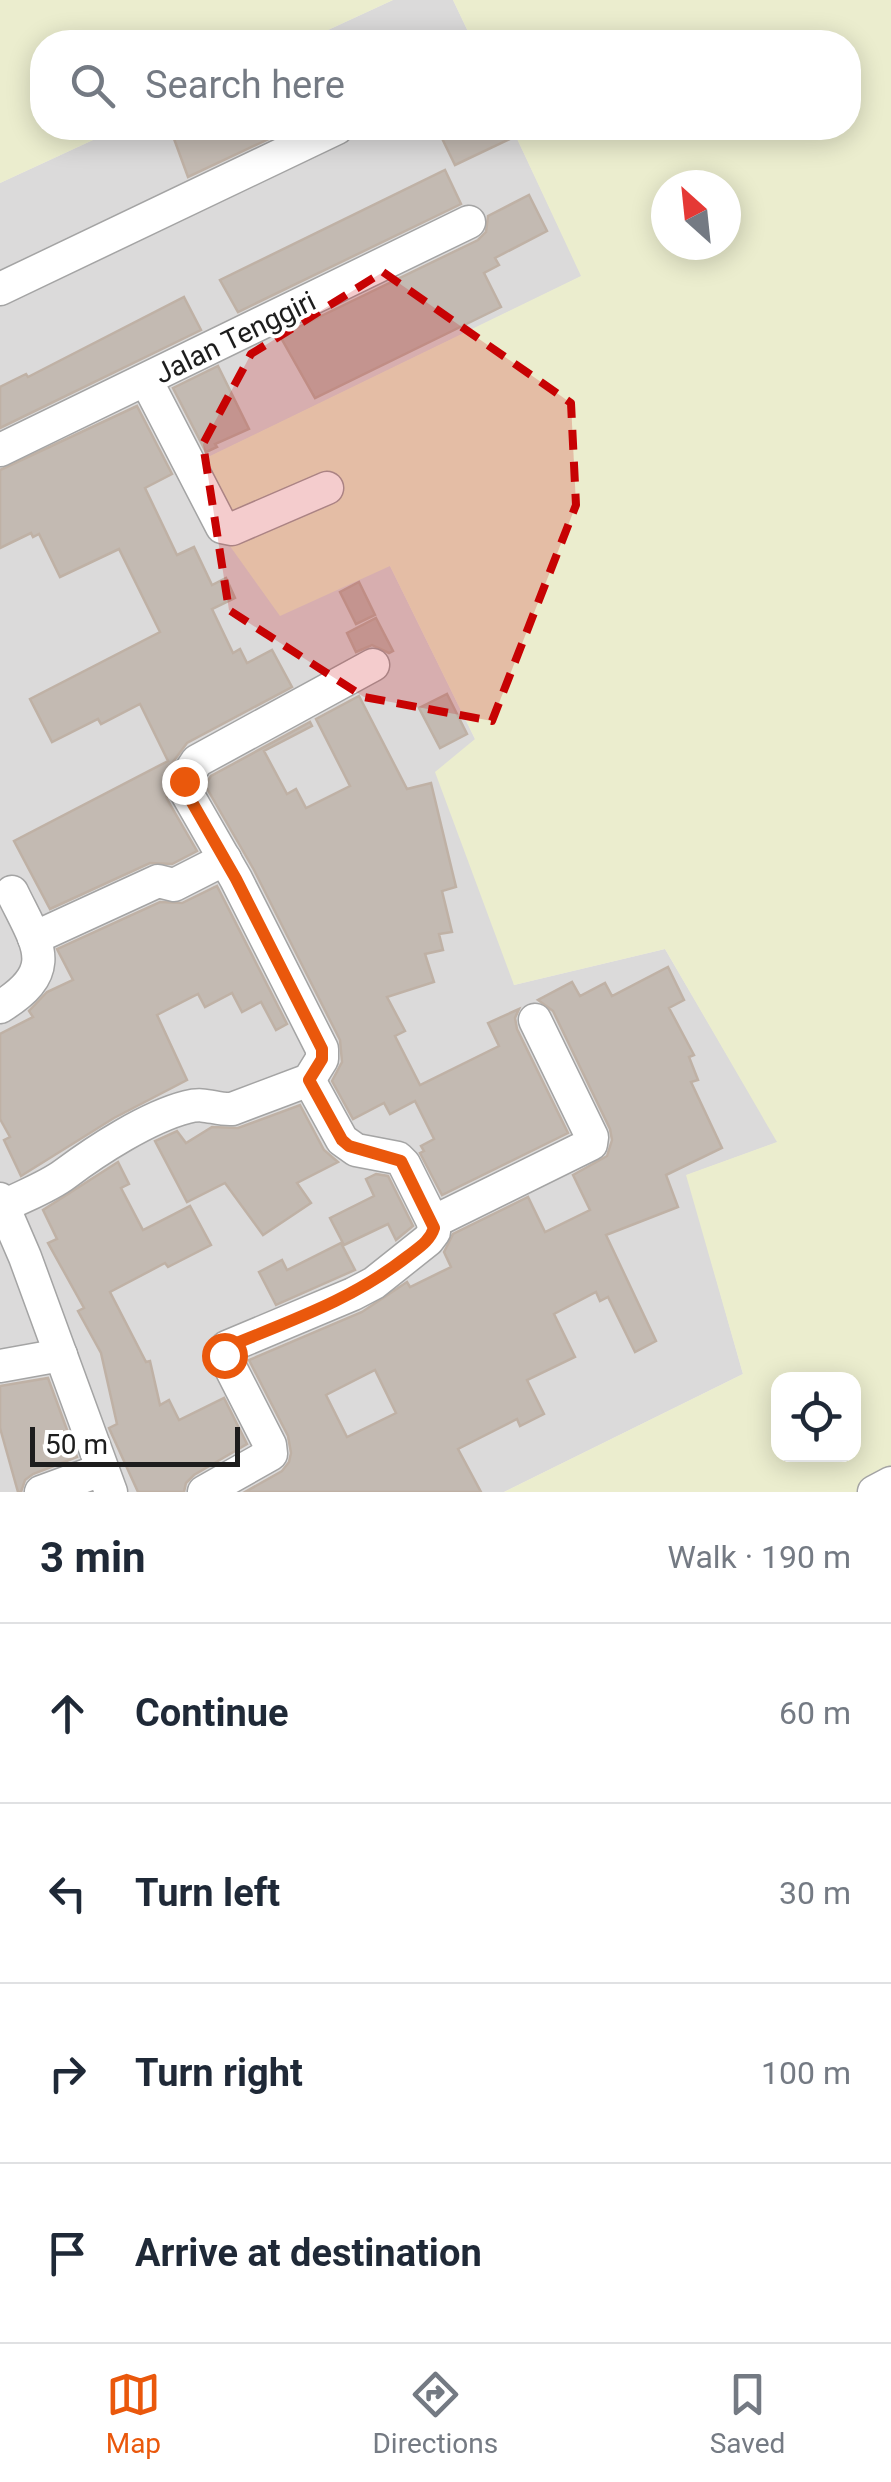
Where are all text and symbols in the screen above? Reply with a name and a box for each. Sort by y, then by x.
search box [30,30,861,140]
icon: search [65,58,120,113]
text: Search here [145,63,345,107]
north arrow [651,170,741,260]
street label: Jalan Tenggiri [149,284,321,391]
route end [162,759,208,805]
route start [202,1333,248,1379]
map controls [771,1372,861,1462]
button: locate [771,1372,861,1462]
scale bar [30,1422,240,1466]
text: 50 m [45,1428,108,1461]
text: 3 min [40,1533,146,1582]
text: Walk · 190 m [668,1538,851,1576]
icon: ahead [40,1686,95,1741]
text: Continue [135,1691,289,1735]
text: 60 m [779,1694,851,1732]
icon: left [40,1866,95,1921]
text: Turn left [135,1871,280,1915]
text: 30 m [779,1874,851,1912]
icon: right [40,2046,95,2101]
text: Turn right [135,2051,303,2095]
text: 100 m [761,2054,851,2092]
icon: arrive [40,2226,95,2281]
text: Arrive at destination [135,2231,482,2275]
tab: Map [106,2367,161,2460]
tab: Directions [372,2367,498,2460]
tab: Saved [710,2367,785,2460]

